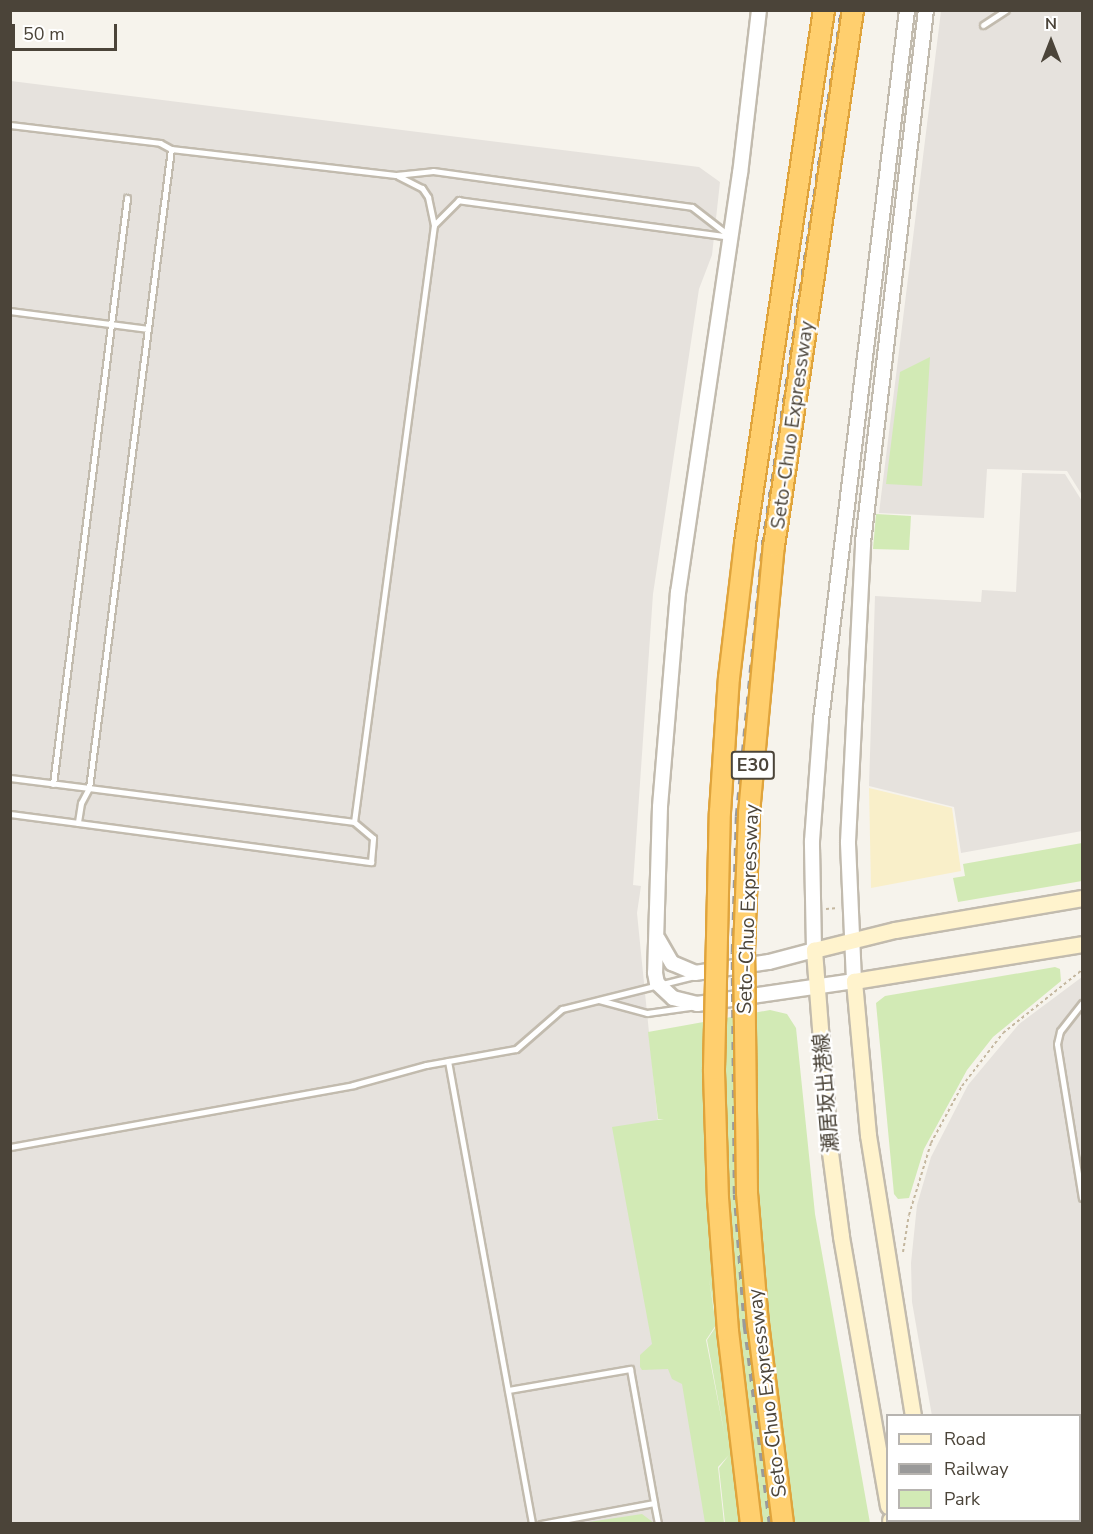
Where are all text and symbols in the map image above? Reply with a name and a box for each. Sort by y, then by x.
scale bar [15,12,120,50]
north arrow [1021,12,1081,72]
text: N [1045,13,1057,35]
text: 50 m [23,22,65,46]
street label: Seto-Chuo Expressway [766,319,818,531]
road number: E30 [730,750,776,780]
street label: Seto-Chuo Expressway [732,804,764,1014]
street label: 瀬居坂出港線 [809,1032,843,1154]
street label: Seto-Chuo Expressway [742,1287,792,1499]
legend [886,1414,1081,1522]
text: Road [944,1427,986,1451]
text: Railway [944,1457,1009,1481]
text: Park [944,1487,980,1511]

